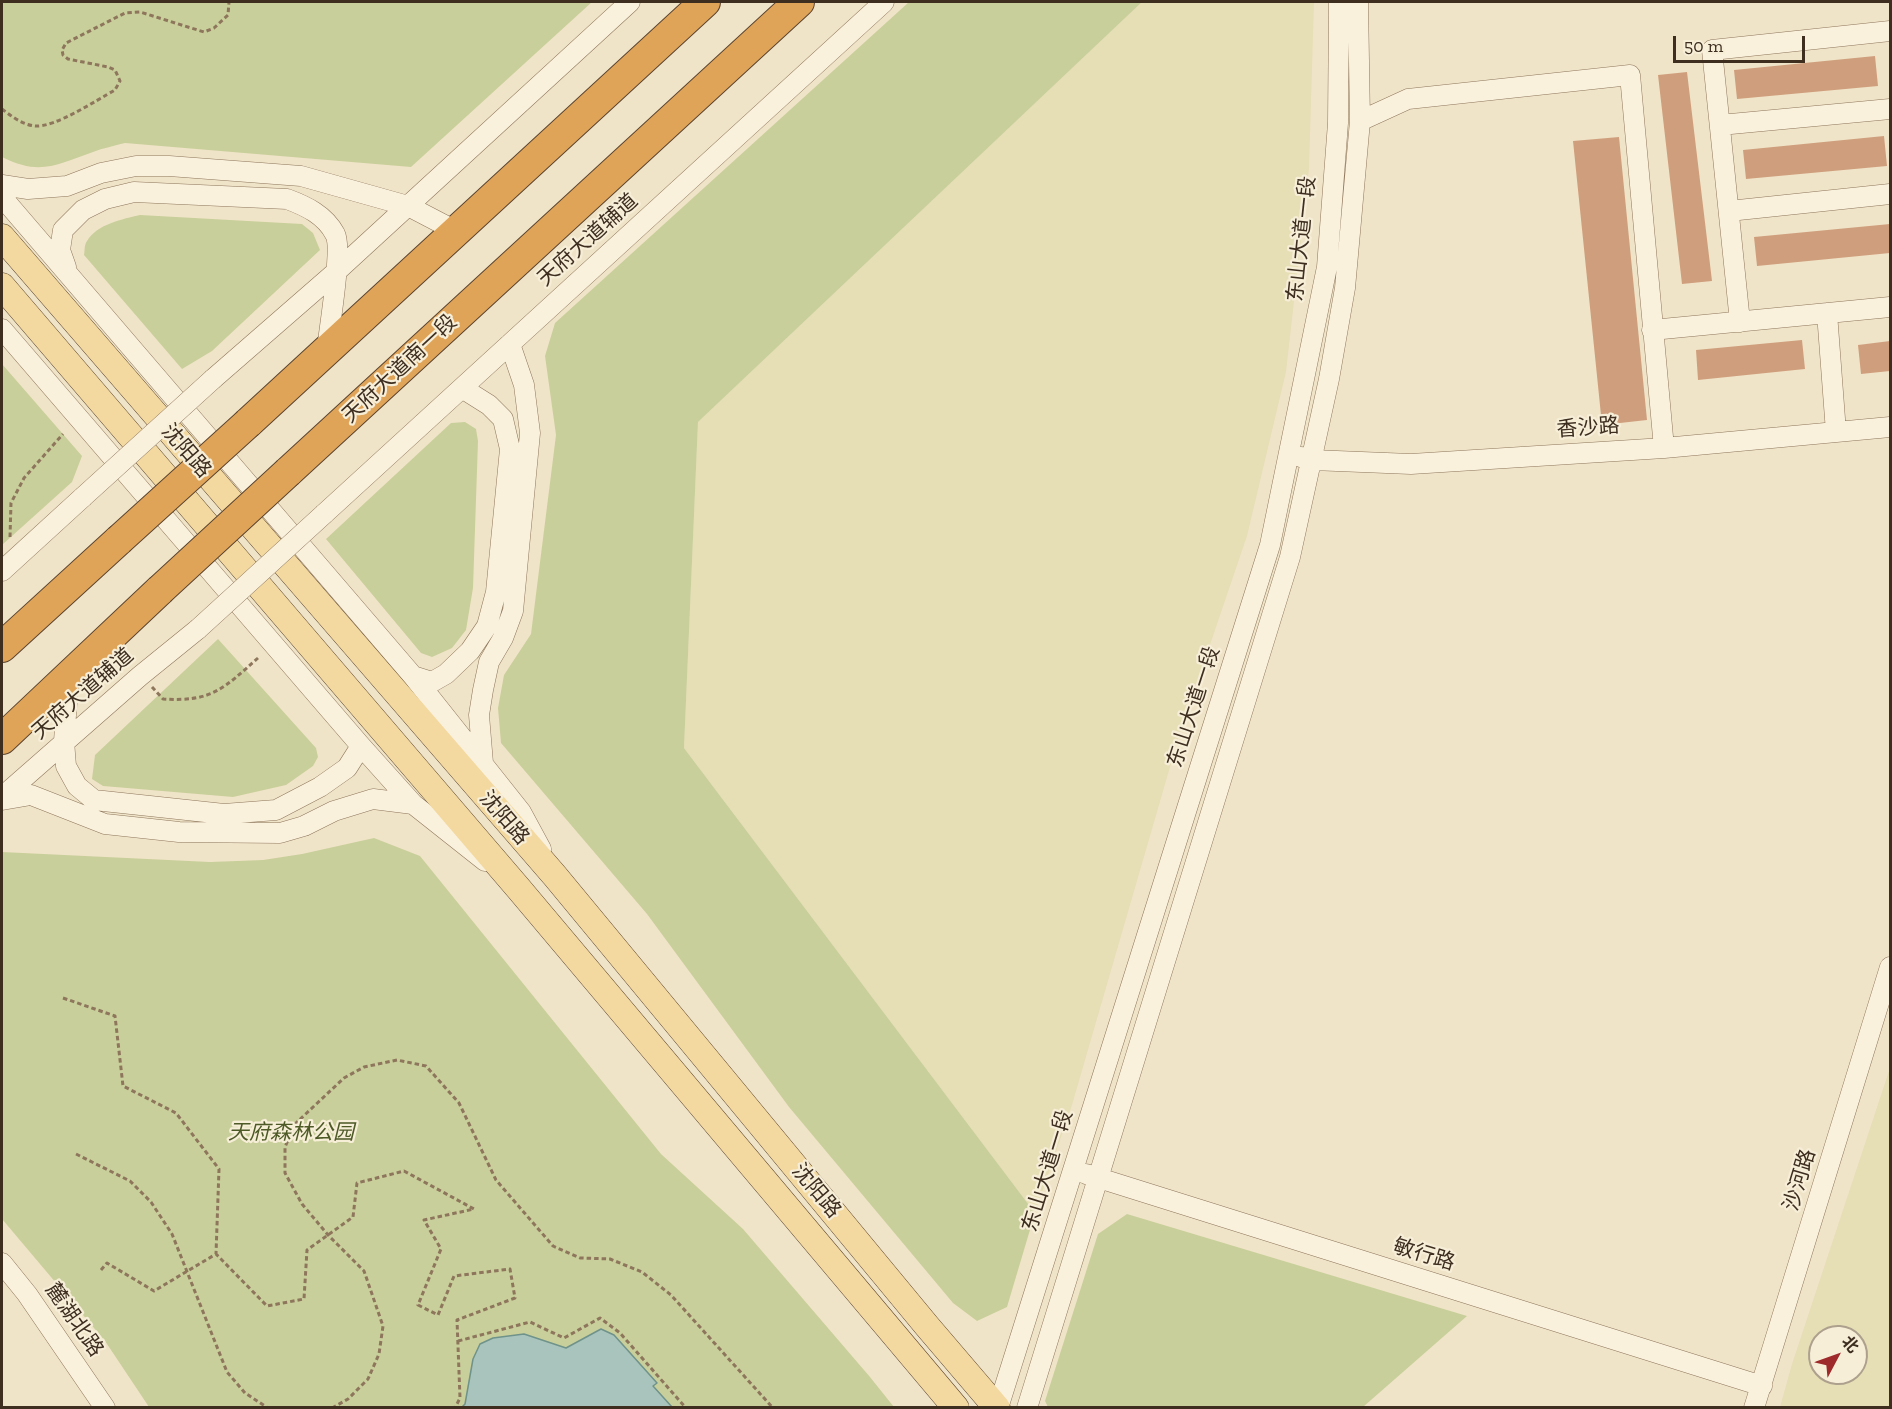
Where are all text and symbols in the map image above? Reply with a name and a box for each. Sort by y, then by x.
scale bar [1676,24,1808,62]
text: 50 m [1684,35,1723,57]
street label: 东山大道一段 [1283,175,1321,303]
street label: 天府大道辅道 [533,188,643,292]
street label: 天府大道南一段 [338,310,462,428]
street label: 香沙路 [1556,413,1620,443]
street label: 沈阳路 [156,419,216,483]
street label: 天府大道辅道 [27,643,139,745]
street label: 东山大道一段 [1163,643,1225,771]
street label: 沈阳路 [474,786,534,850]
street label: 东山大道一段 [1018,1107,1078,1235]
park label: 天府森林公园 [228,1120,354,1146]
street label: 沙河路 [1779,1146,1821,1214]
street label: 沈阳路 [786,1159,846,1223]
street label: 敏行路 [1390,1234,1458,1276]
street label: 麓湖北路 [40,1278,108,1362]
north arrow [1808,1325,1868,1385]
text: 北 [1838,1332,1863,1356]

